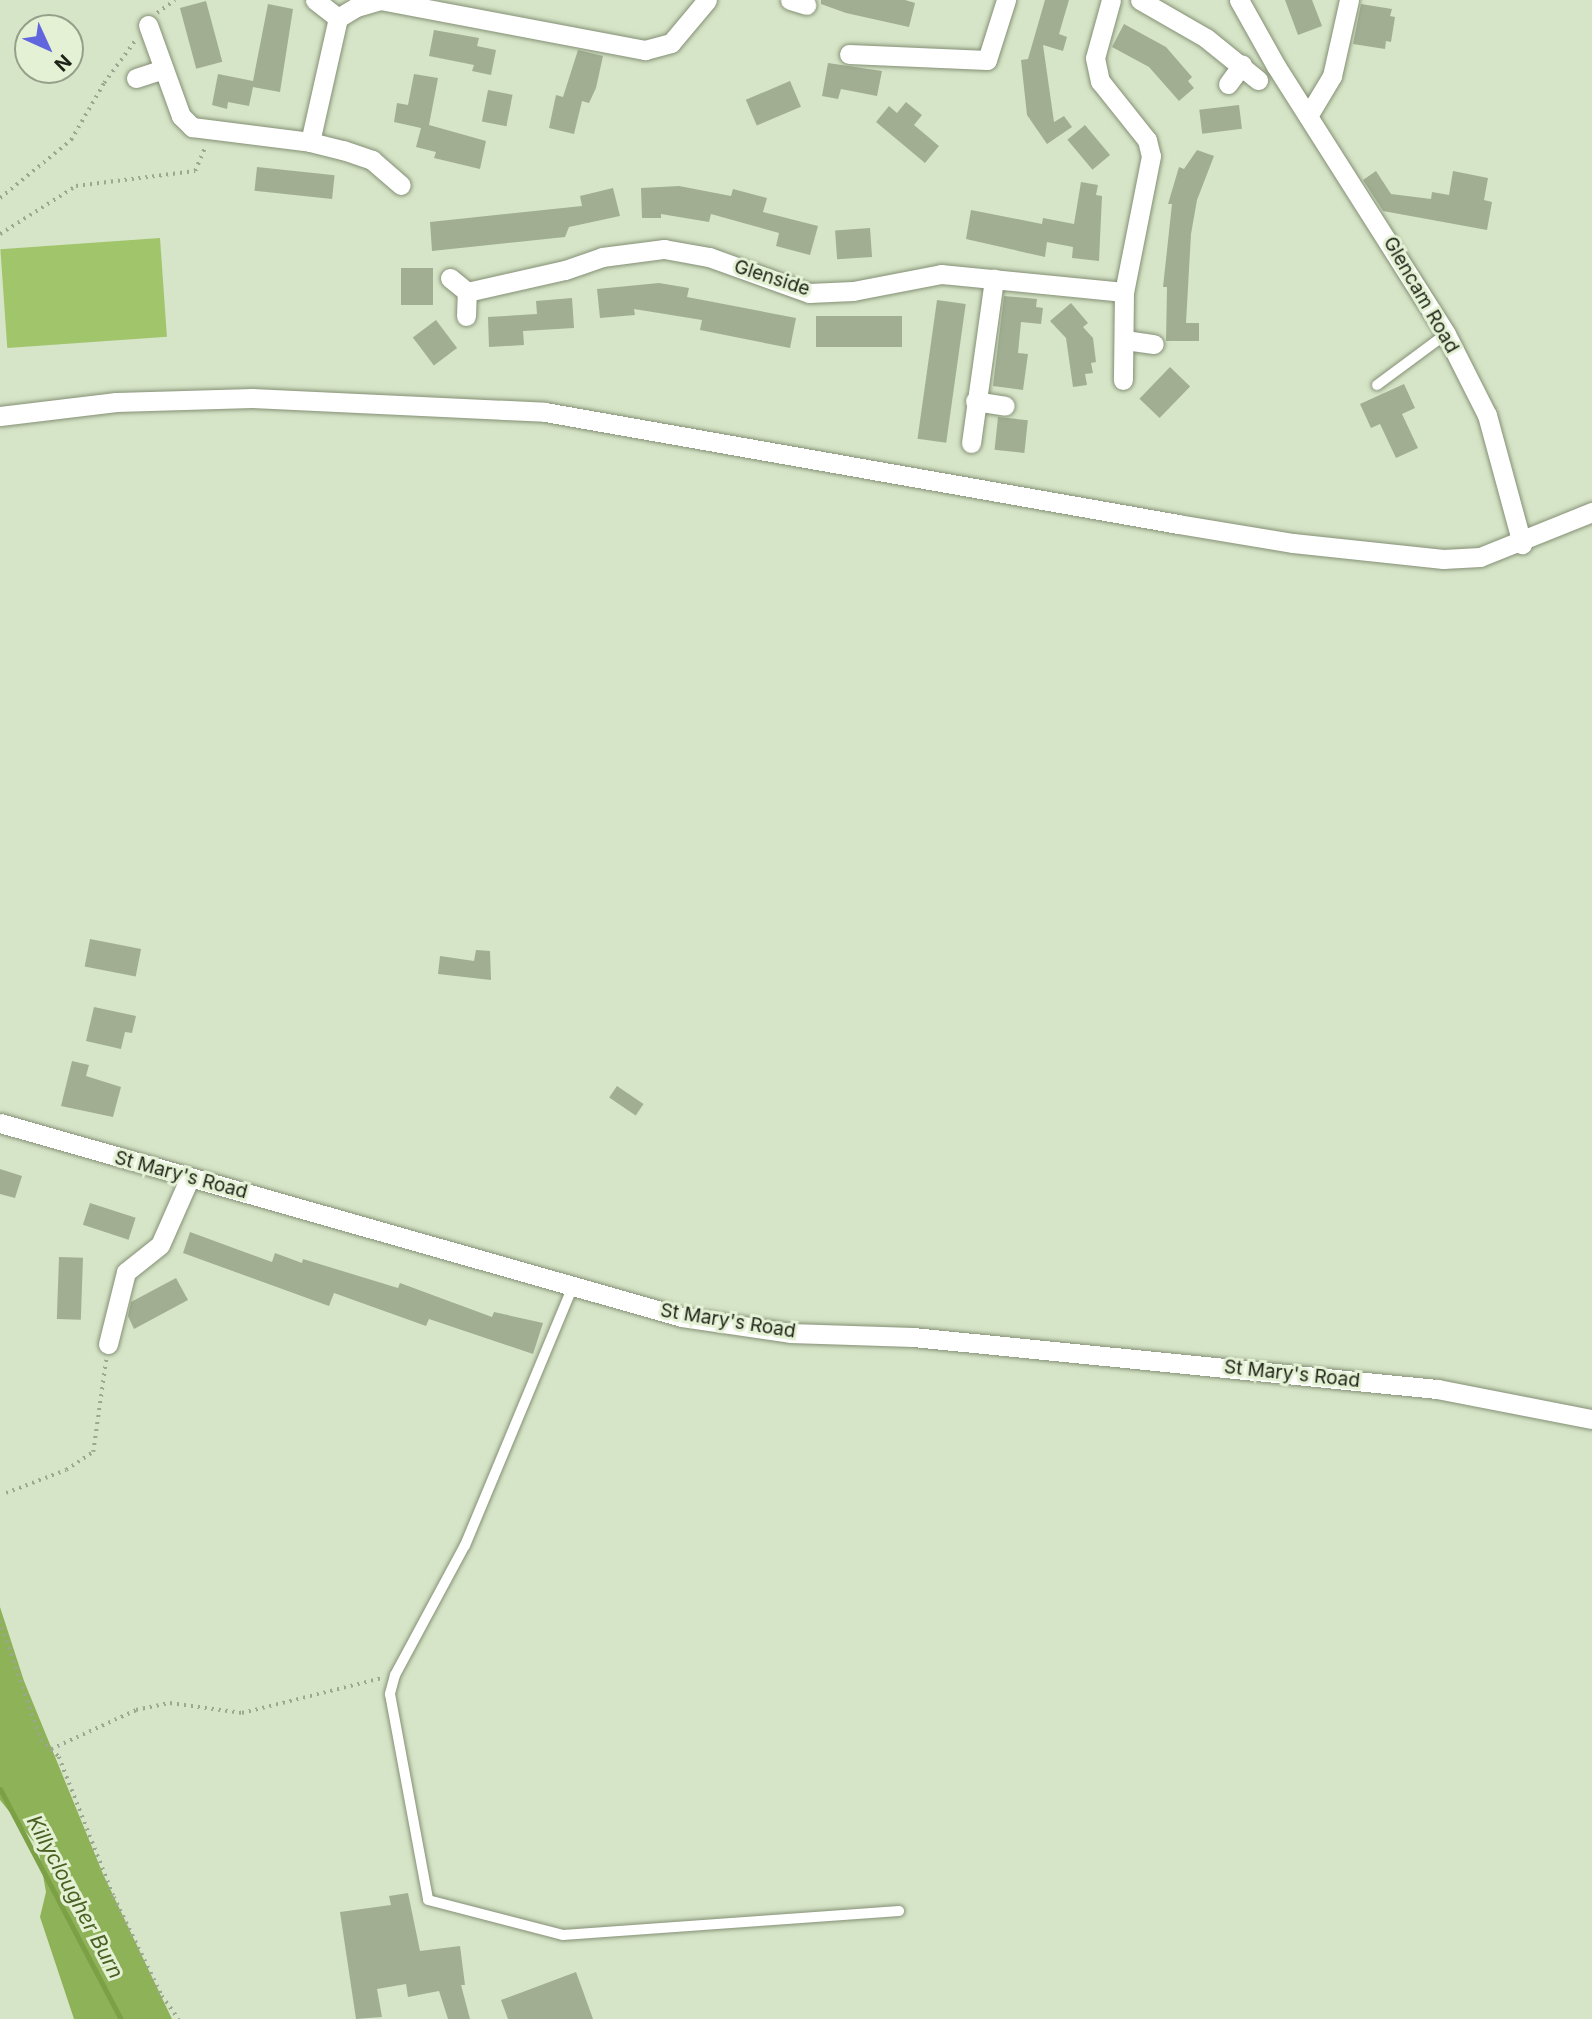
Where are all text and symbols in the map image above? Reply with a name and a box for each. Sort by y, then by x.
north arrow [14,14,84,84]
text: N [50,50,76,76]
street label: Glencam Road [1378,233,1464,357]
street label: Glenside [731,255,813,301]
street label: St Mary's Road [112,1146,250,1204]
street label: St Mary's Road [659,1299,797,1343]
street label: St Mary's Road [1223,1356,1361,1392]
water label: Killyclougher Burn [21,1811,129,1983]

